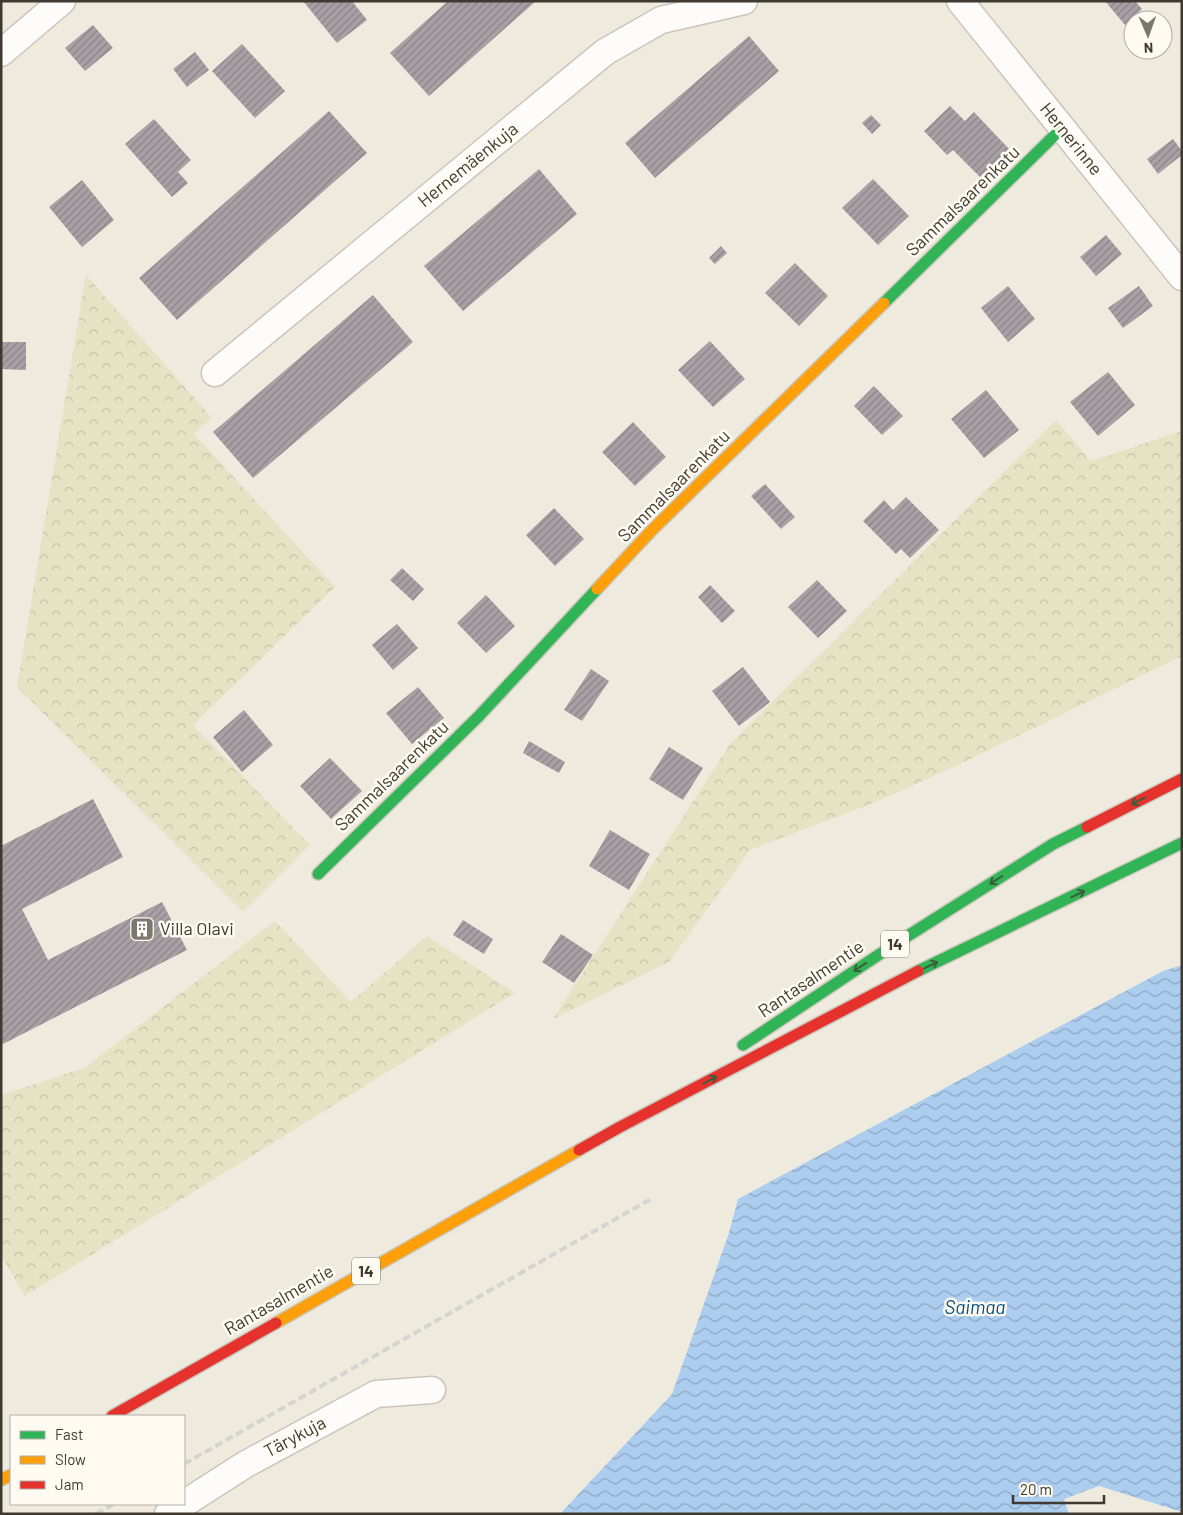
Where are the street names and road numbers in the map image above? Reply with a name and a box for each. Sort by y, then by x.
street label: Hernerinne [1036,98,1108,179]
street label: Hernemäenkuja [413,117,522,211]
street label: Sammalsaarenkatu [901,140,1024,260]
street label: Sammalsaarenkatu [613,425,734,546]
street label: Sammalsaarenkatu [330,715,453,835]
road number: 14 [881,931,909,958]
street label: Rantasalmentie [754,935,867,1022]
road number: 14 [352,1258,380,1284]
street label: Rantasalmentie [220,1259,337,1339]
street label: Tärykuja [260,1411,329,1462]

